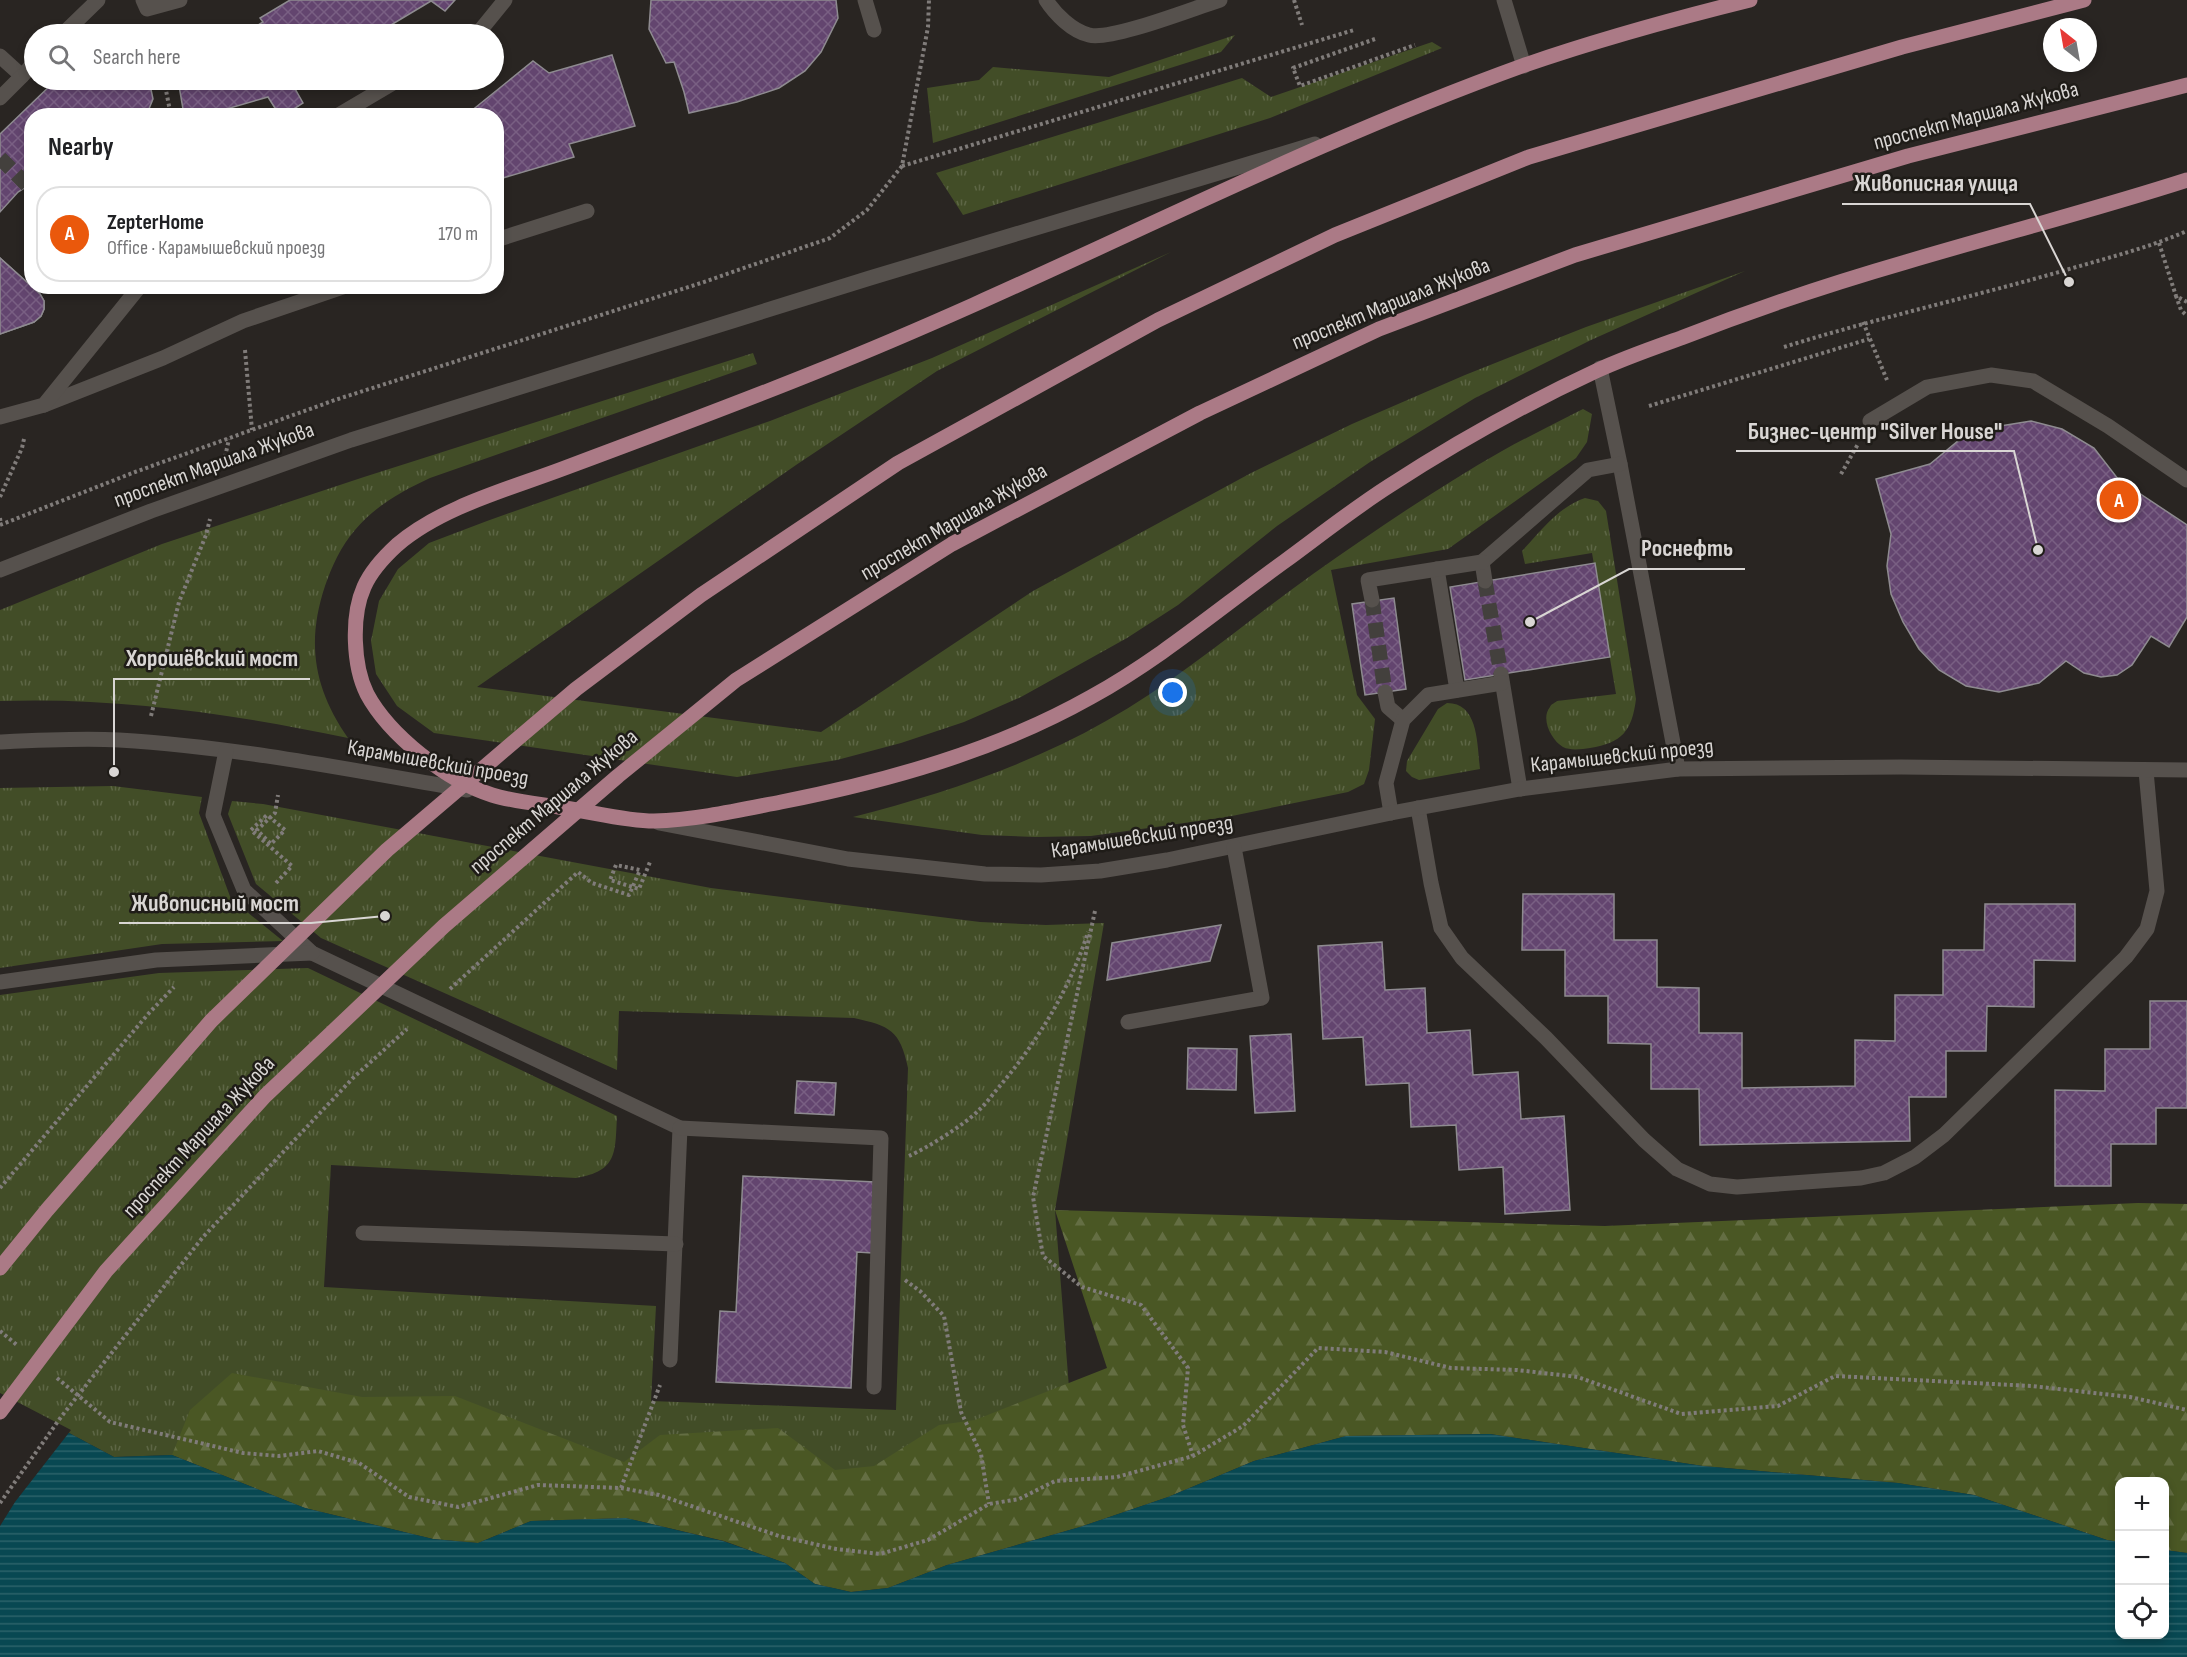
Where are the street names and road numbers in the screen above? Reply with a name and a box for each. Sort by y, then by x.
street label: проспект Маршала Жукова [1871,76,2081,156]
street label: проспект Маршала Жукова [1288,252,1494,356]
street label: проспект Маршала Жукова [110,416,318,514]
street label: проспект Маршала Жукова [856,458,1052,586]
street label: проспект Маршала Жукова [464,724,644,880]
street label: Карамышевский проезд [1529,733,1715,779]
street label: Карамышевский проезд [345,734,531,792]
street label: Карамышевский проезд [1049,809,1235,865]
street label: проспект Маршала Жукова [117,1051,281,1223]

